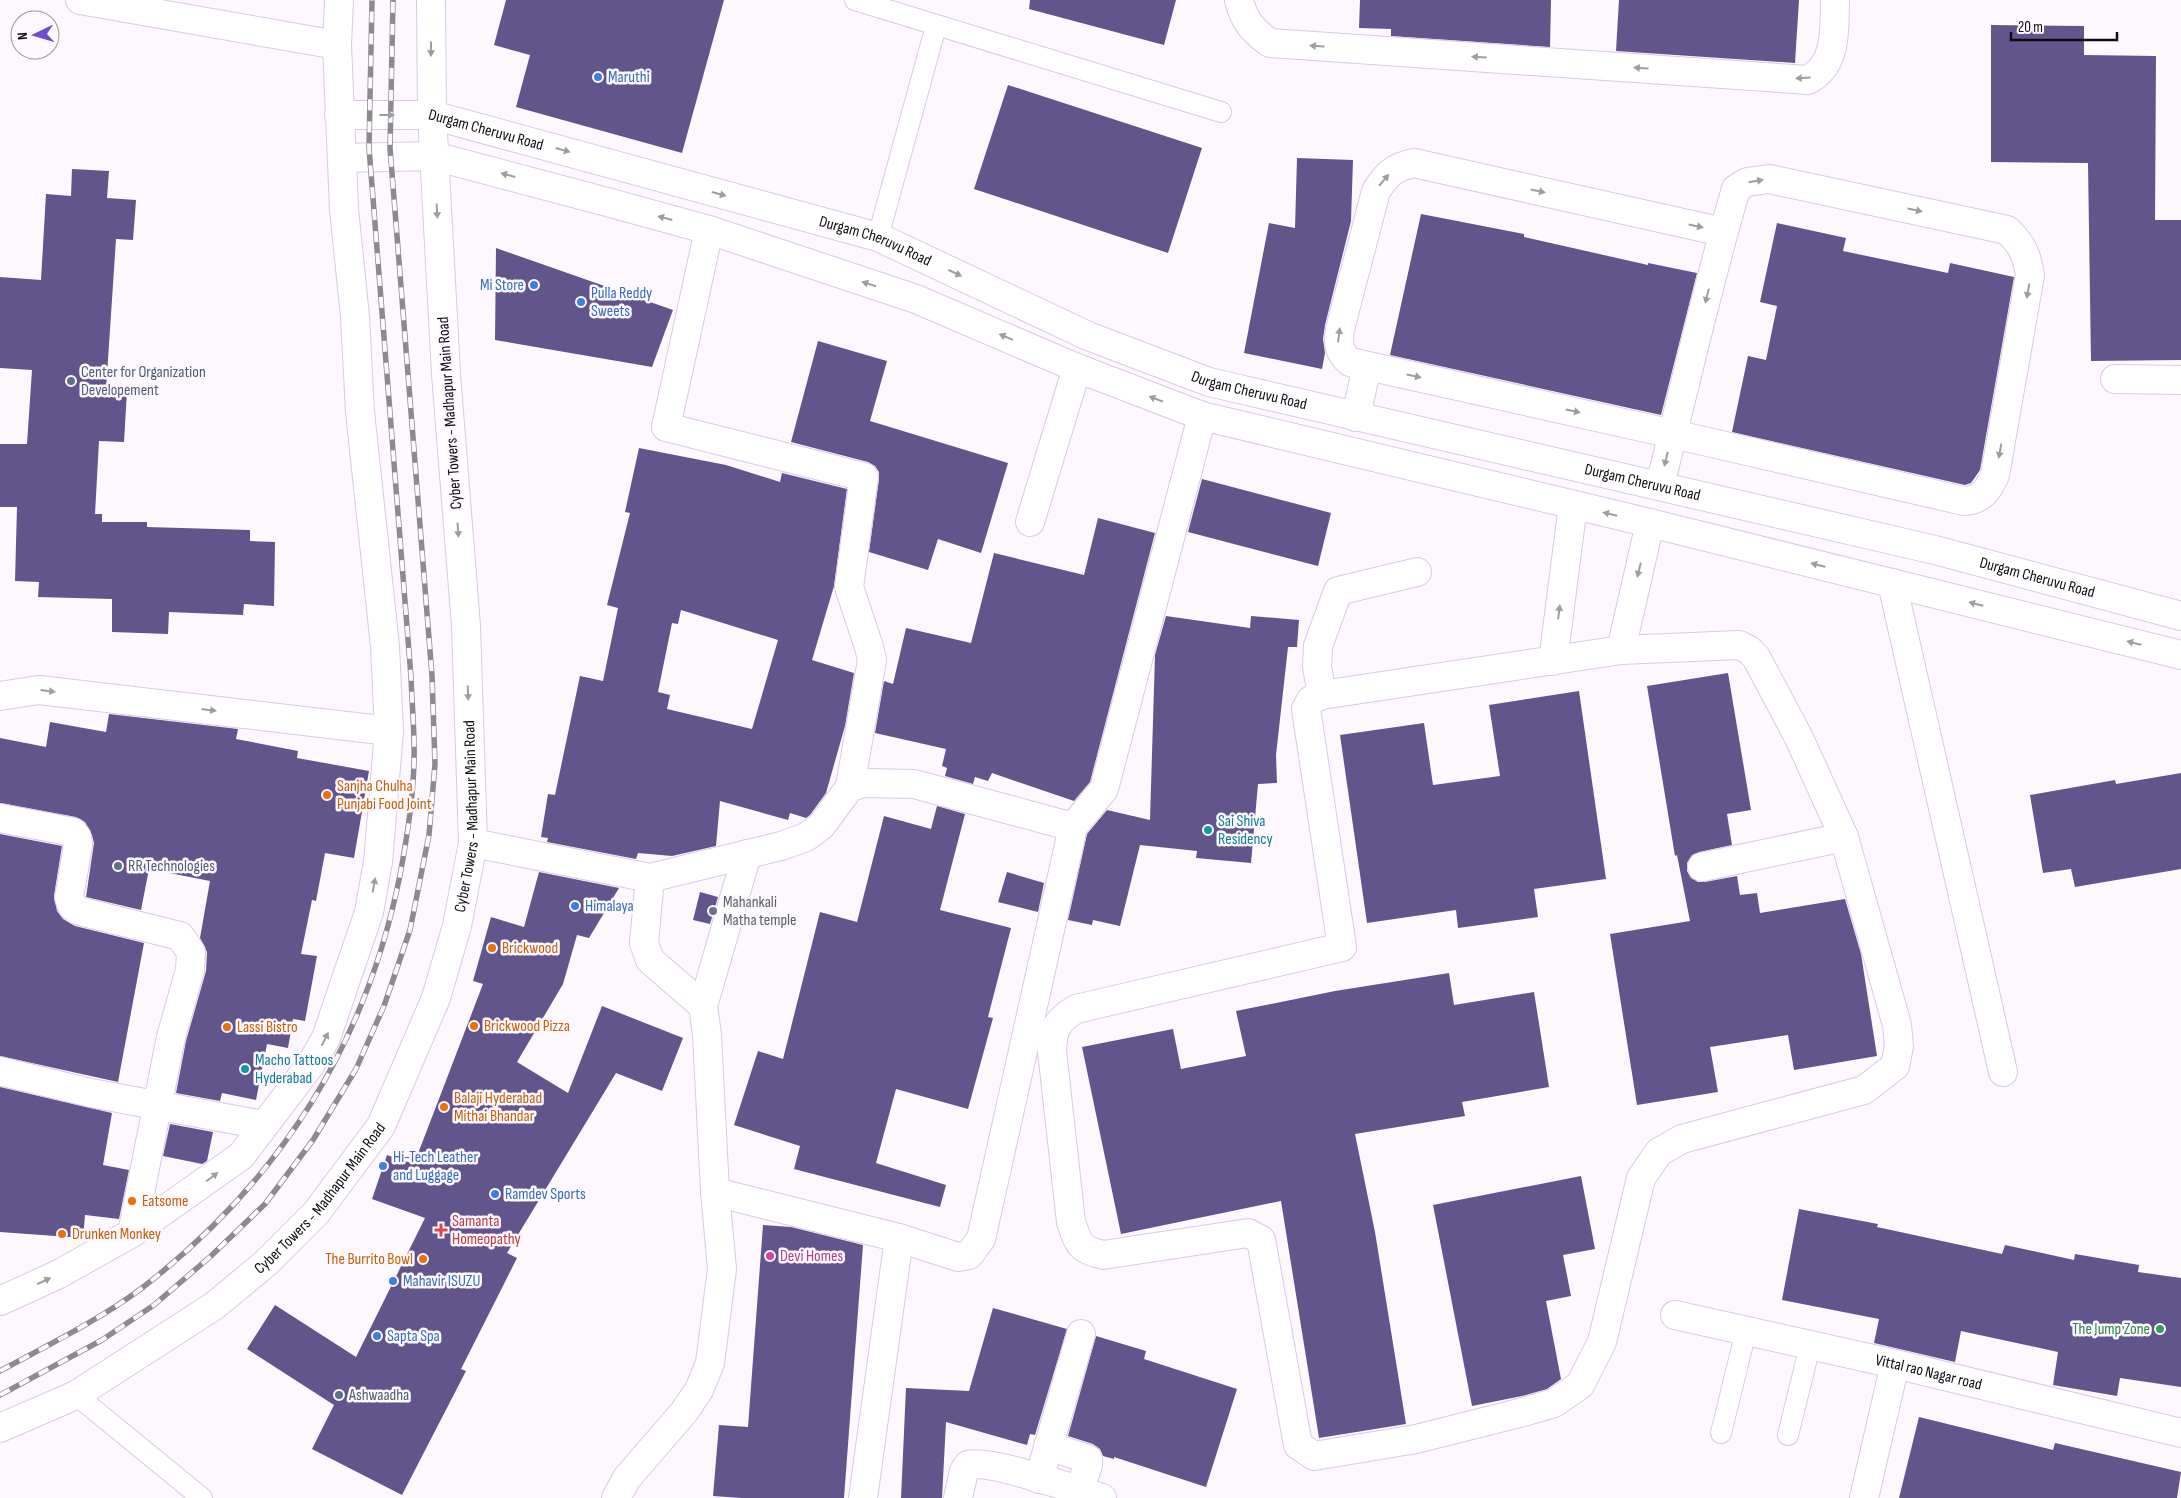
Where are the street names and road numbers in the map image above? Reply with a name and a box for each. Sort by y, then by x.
street label: Durgam Cheruvu Road [426,105,546,155]
street label: Durgam Cheruvu Road [817,212,934,270]
street label: Cyber Towers - Madhapur Main Road [434,316,466,510]
street label: Durgam Cheruvu Road [1189,367,1309,414]
street label: Durgam Cheruvu Road [1583,460,1702,505]
street label: Durgam Cheruvu Road [1978,553,2097,602]
street label: Cyber Towers - Madhapur Main Road [450,720,483,914]
street label: Cyber Towers - Madhapur Main Road [251,1119,390,1278]
street label: Vittal rao Nagar road [1874,1350,1984,1394]

